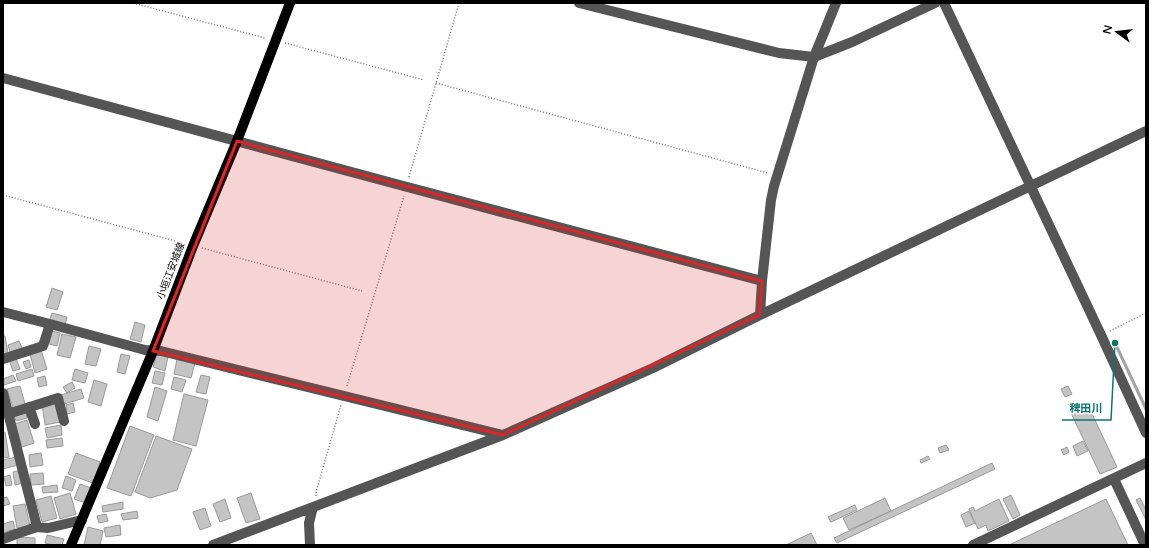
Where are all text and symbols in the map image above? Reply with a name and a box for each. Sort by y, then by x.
north arrow [1097,12,1137,52]
text: N [1100,24,1115,35]
street label: 小垣江安城線 [155,241,187,301]
callout: 稗田川 [1062,397,1111,420]
text: 稗田川 [1070,402,1103,415]

